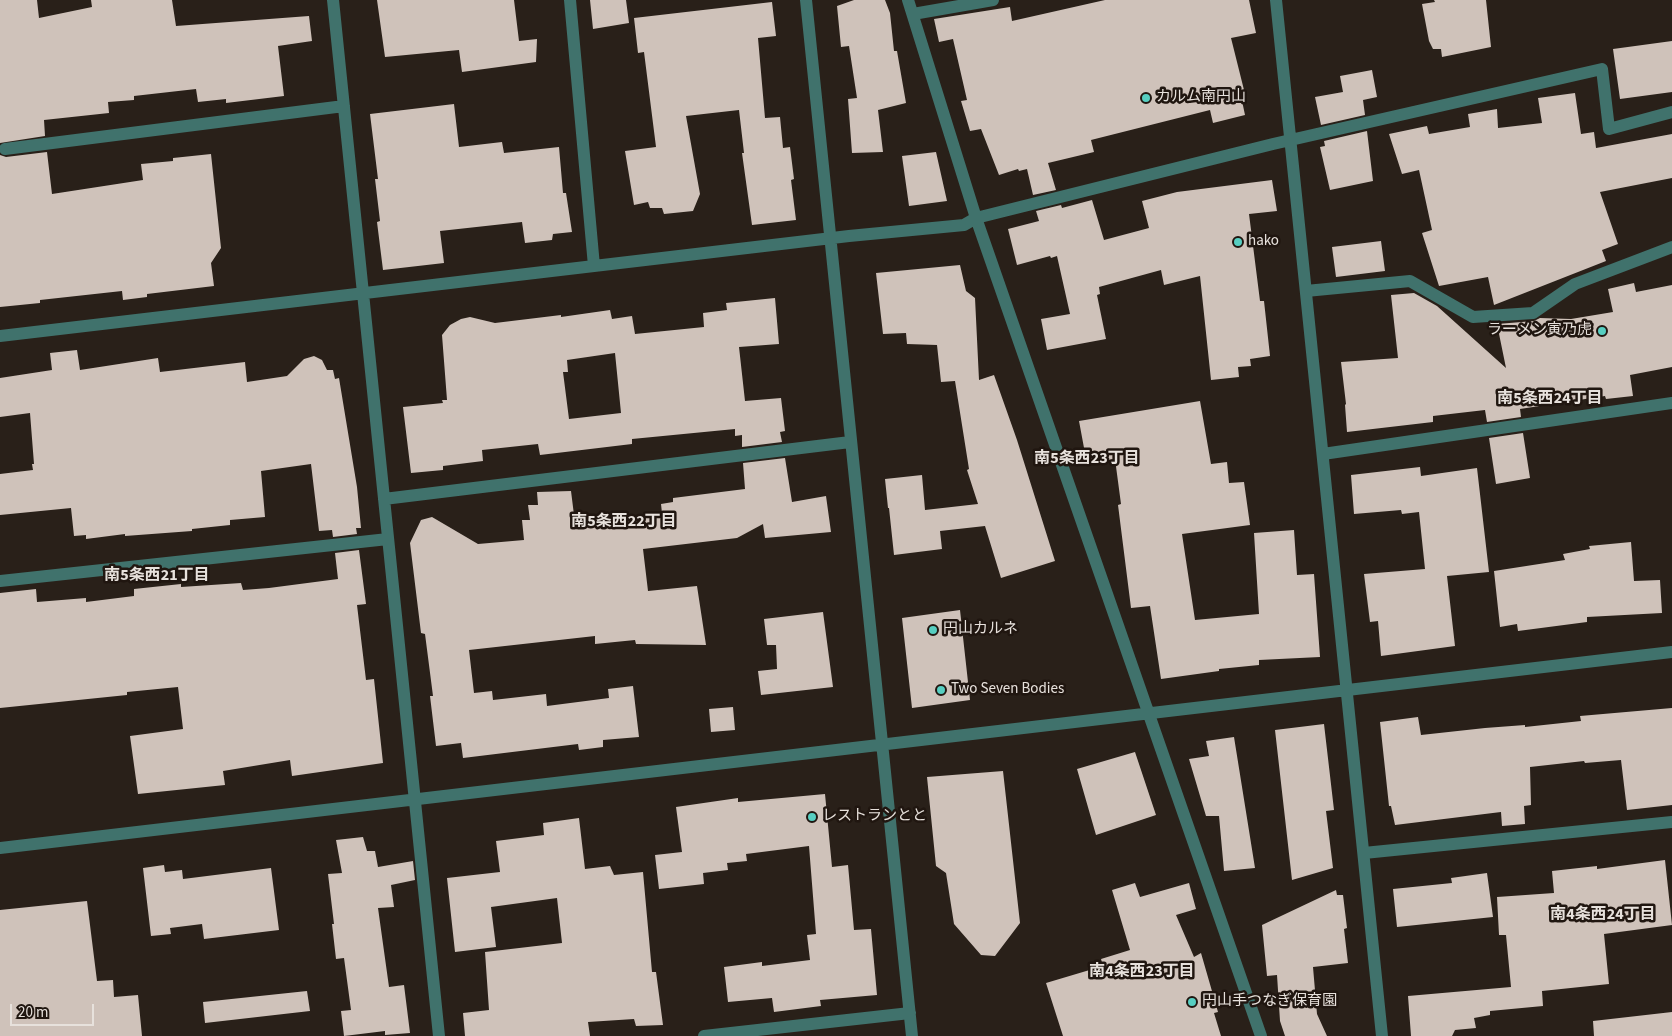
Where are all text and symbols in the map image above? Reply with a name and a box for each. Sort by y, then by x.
place label: カルム南円山 [1156,89,1246,107]
marker: カルム南円山 [1140,92,1152,104]
place label: hako [1248,233,1279,251]
marker: hako [1232,236,1244,248]
place label: ラーメン寅乃虎 [1487,322,1592,340]
marker: ラーメン寅乃虎 [1596,325,1608,337]
district label: 南5条西24丁目 [1497,389,1603,409]
district label: 南5条西23丁目 [1034,449,1140,469]
district label: 南5条西22丁目 [571,512,677,532]
district label: 南5条西21丁目 [104,566,210,586]
place label: 円山カルネ [943,621,1018,639]
marker: 円山カルネ [927,624,939,636]
place label: Two Seven Bodies [951,681,1064,699]
marker: Two Seven Bodies [935,684,947,696]
place label: レストランとと [822,808,927,826]
marker: レストランとと [806,811,818,823]
district label: 南4条西24丁目 [1550,905,1656,925]
district label: 南4条西23丁目 [1089,962,1195,982]
place label: 円山手つなぎ保育園 [1202,993,1337,1011]
scale bar [12,994,96,1026]
marker: 円山手つなぎ保育園 [1186,996,1198,1008]
text: 20 m [18,1002,48,1023]

